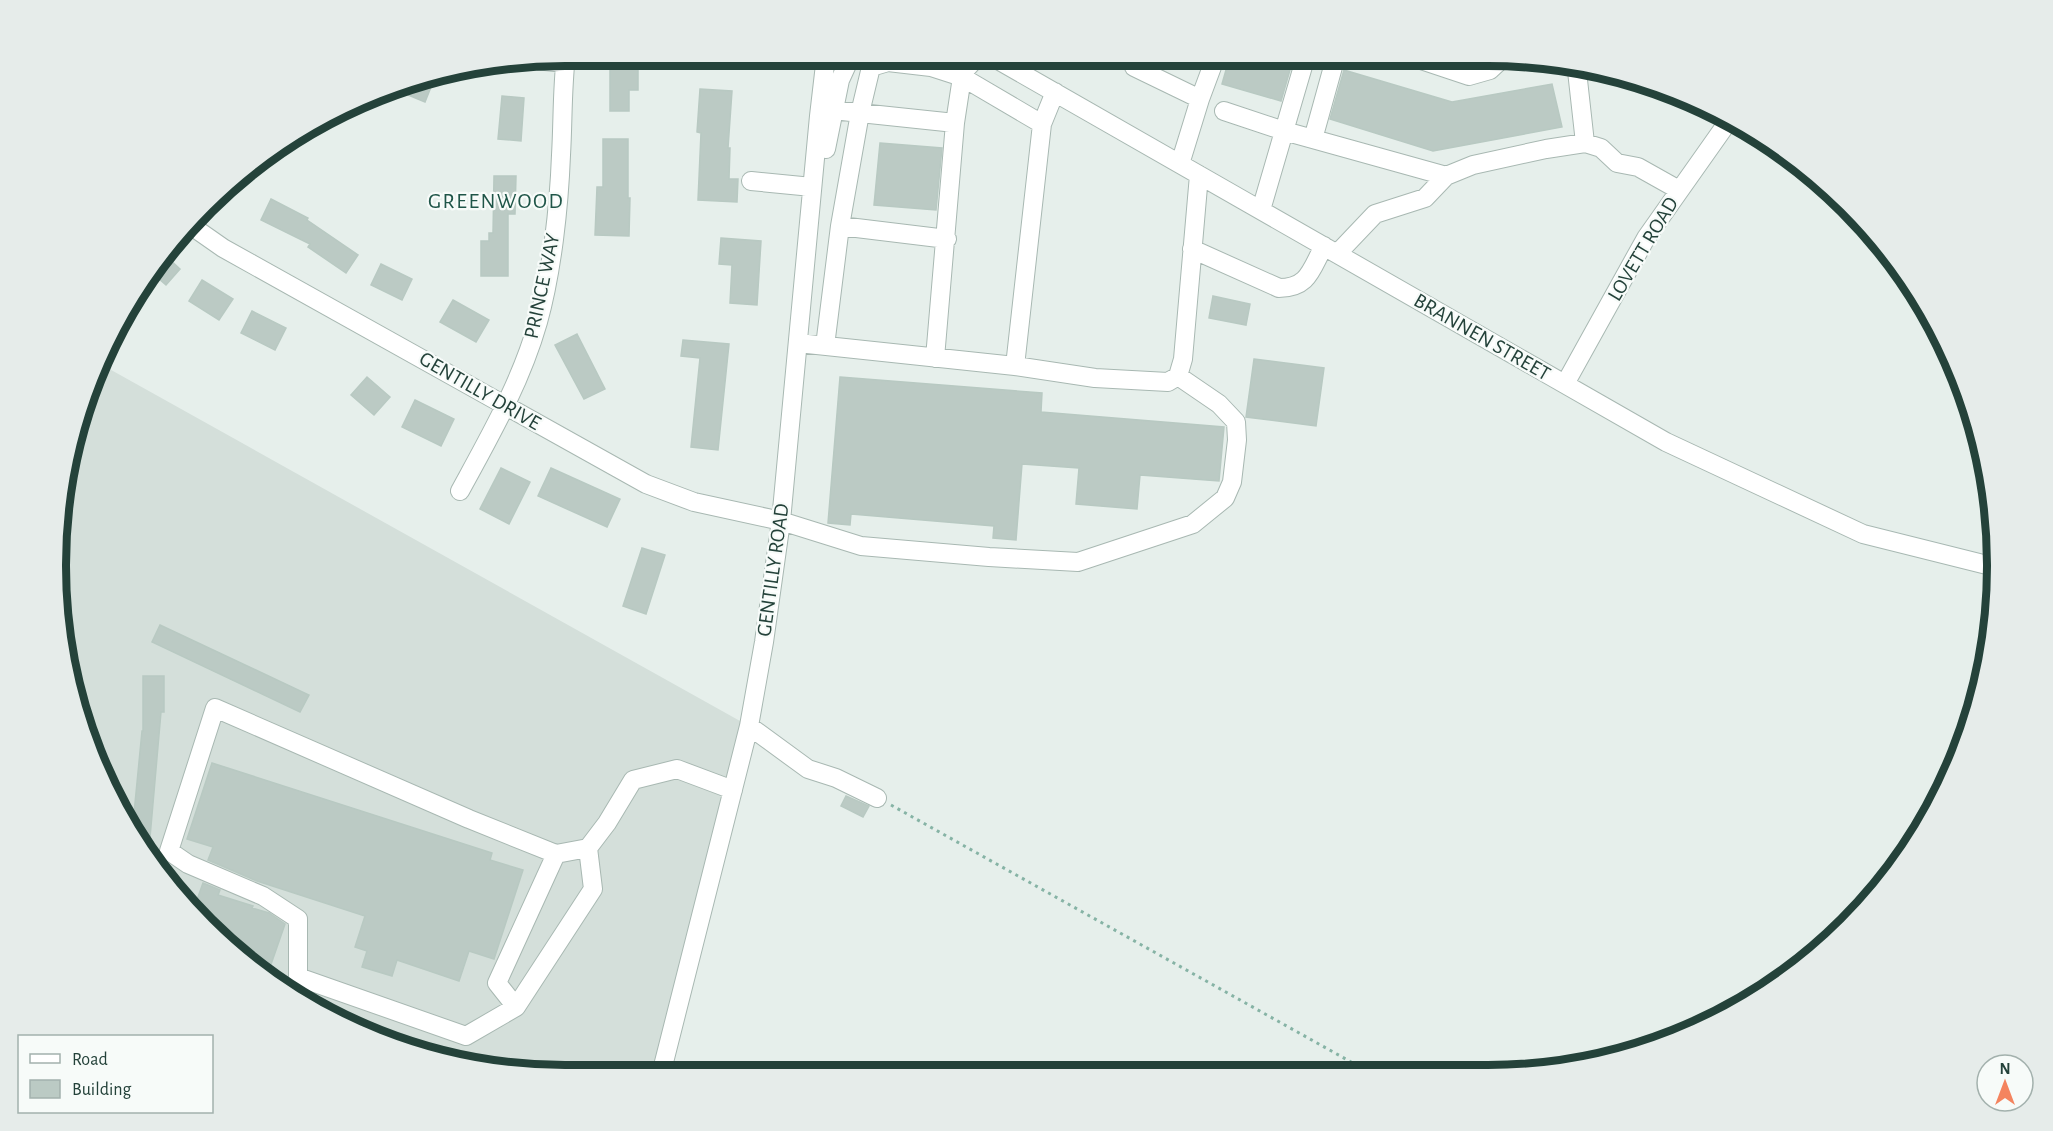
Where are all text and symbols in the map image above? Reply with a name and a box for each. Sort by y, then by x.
district label: GREENWOOD [428,190,564,212]
street label: LOVETT ROAD [1604,193,1682,305]
street label: PRINCE WAY [521,231,563,341]
street label: BRANNEN STREET [1410,289,1554,385]
street label: GENTILLY DRIVE [416,348,544,434]
street label: GENTILLY ROAD [753,502,793,638]
legend [18,1035,213,1113]
text: Road [72,1051,108,1069]
north arrow [1975,1053,2035,1113]
text: N [1999,1061,2011,1077]
text: Building [72,1081,132,1099]

